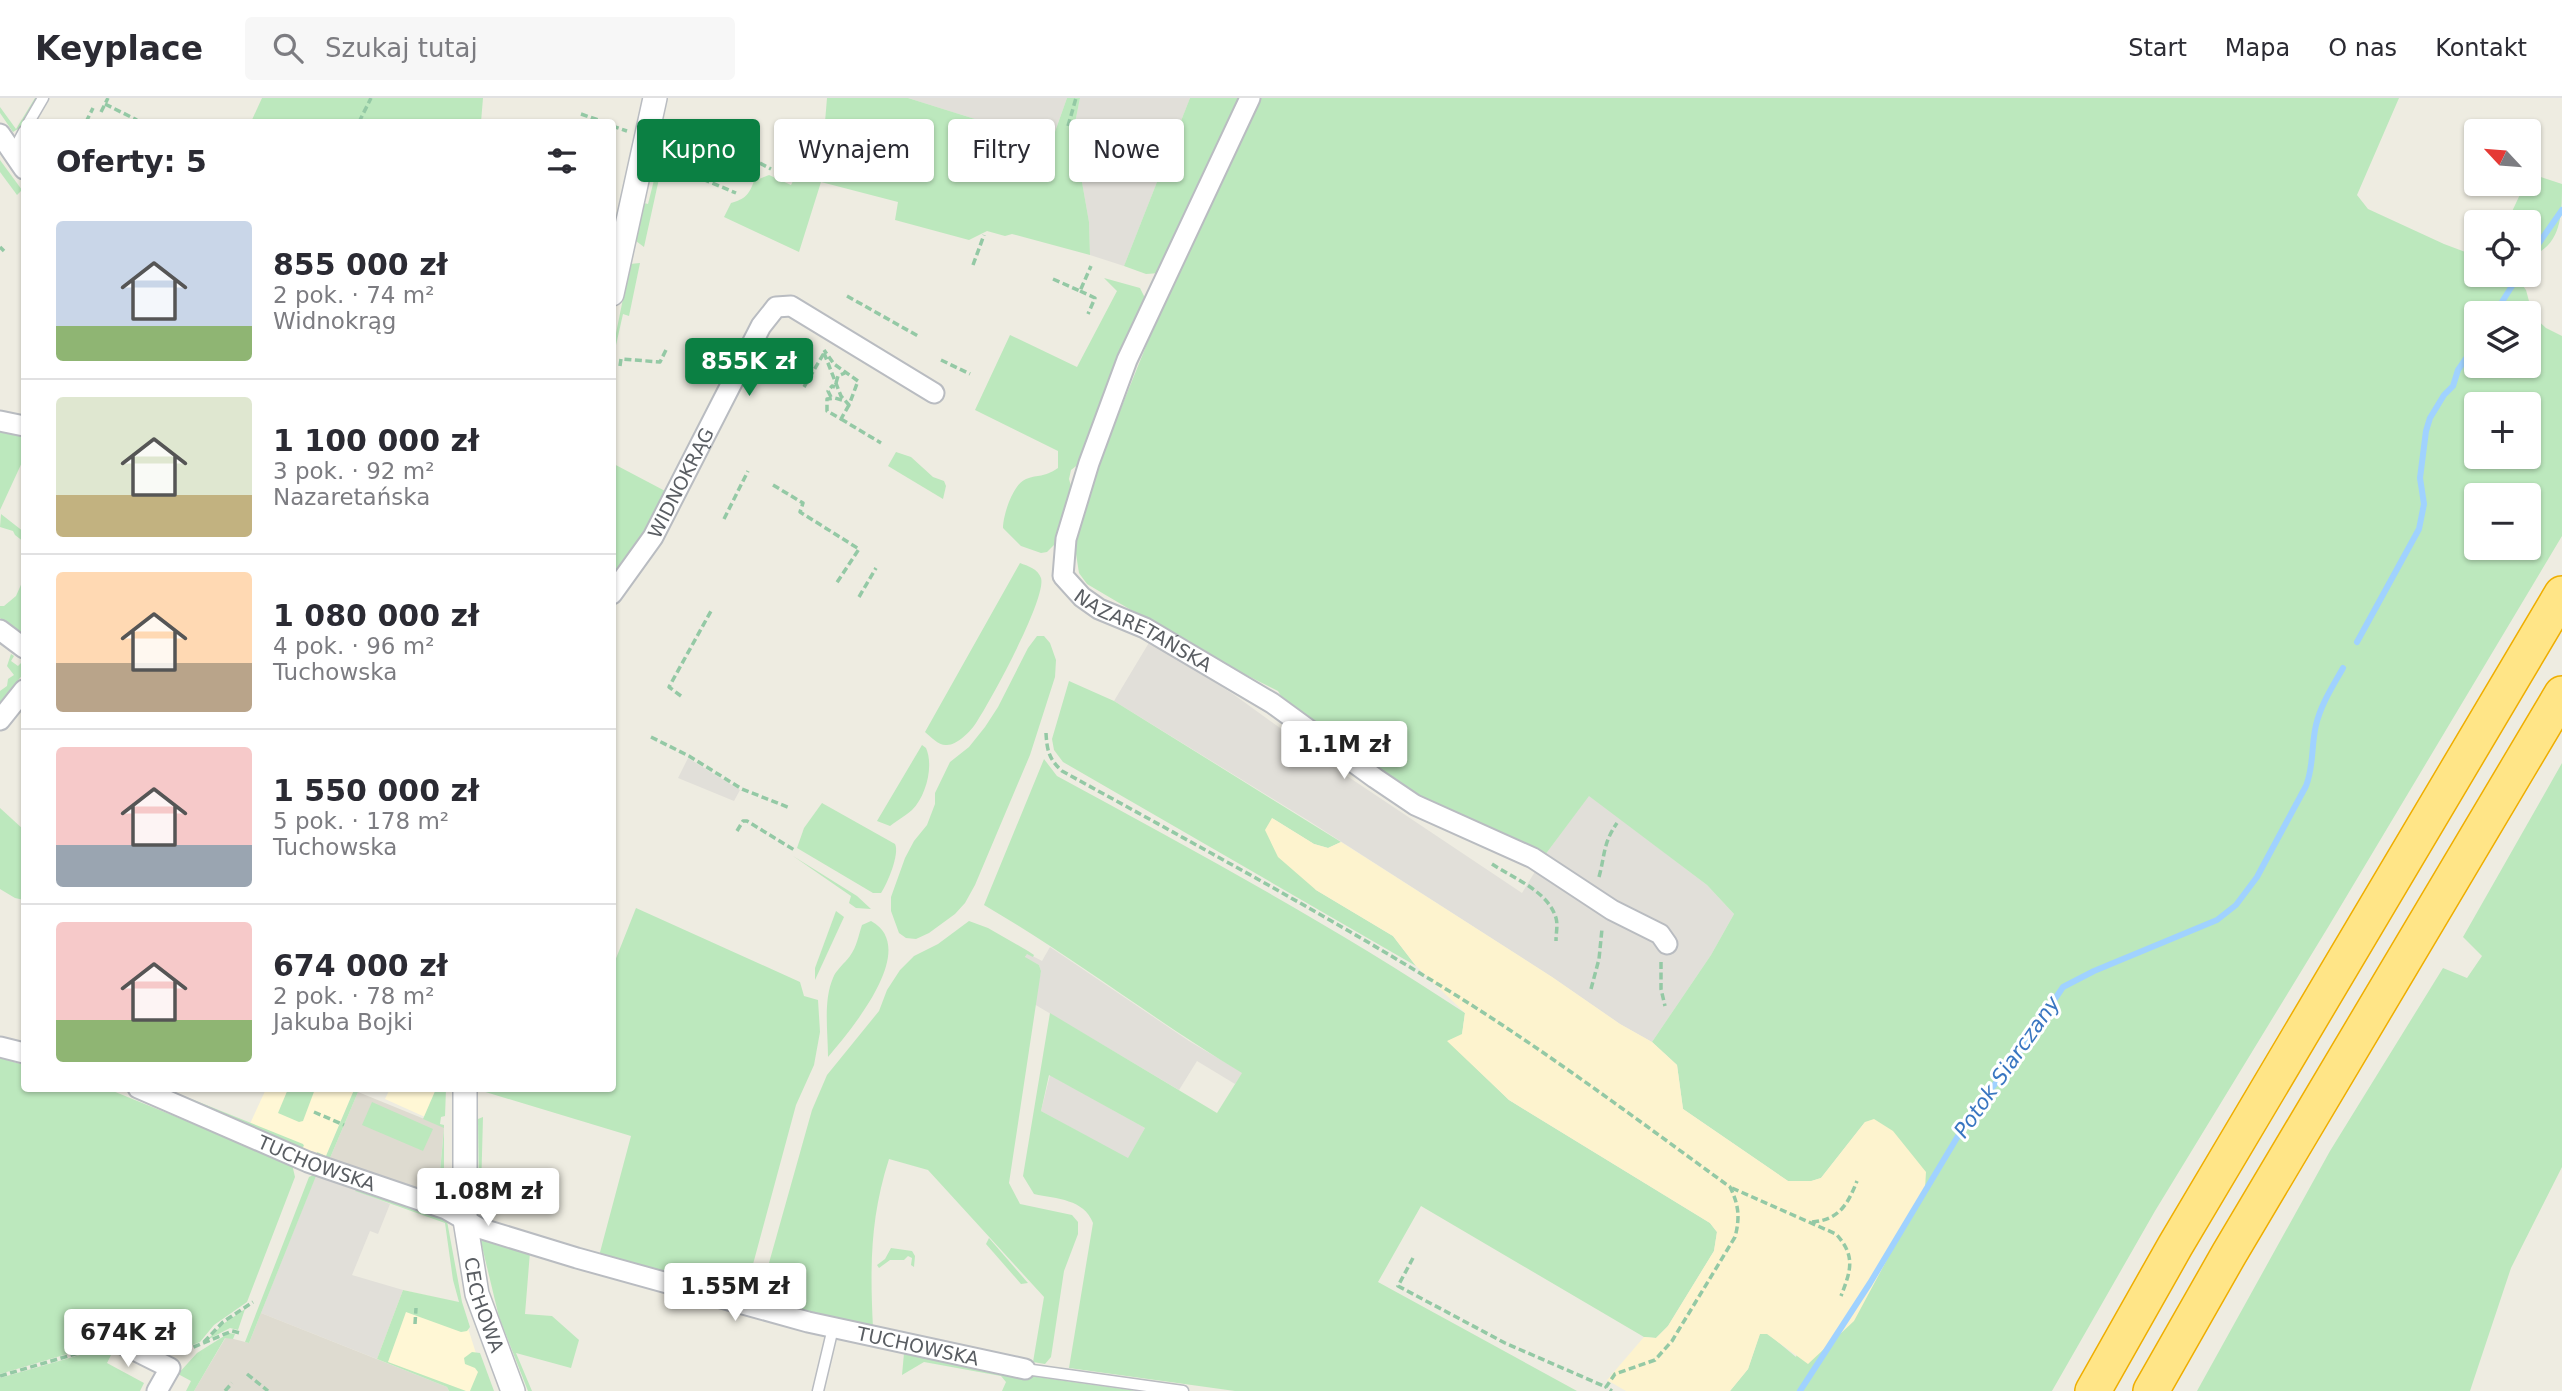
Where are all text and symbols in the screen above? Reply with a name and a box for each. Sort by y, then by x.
search box [245,17,735,80]
text: Keyplace [35,29,203,68]
icon: search [269,29,307,67]
text: Szukaj tutaj [325,33,478,63]
text: Start [2128,34,2187,62]
text: Mapa [2225,34,2290,62]
text: O nas [2328,34,2397,62]
text: Kontakt [2435,34,2527,62]
chip: Kupno [637,119,760,182]
chip: Wynajem [774,119,934,182]
chip: Filtry [948,119,1055,182]
chip: Nowe [1069,119,1184,182]
north arrow [2464,119,2541,196]
map controls [2464,119,2541,560]
icon: filters [543,142,581,180]
text: Oferty: 5 [56,144,207,179]
button: locate [2464,210,2541,287]
text: 855 000 zł [273,247,448,282]
icon: home [112,249,196,333]
text: 2 pok. · 74 m² [273,282,434,308]
button: layers [2464,301,2541,378]
text: Widnokrąg [273,308,396,334]
pin: 855K zł [684,338,814,398]
text: 855K zł [701,348,797,374]
button: + [2464,392,2541,469]
text: 1 100 000 zł [273,423,479,458]
street label: WIDNOKRĄG [643,424,718,542]
icon: home [112,425,196,509]
text: 3 pok. · 92 m² [273,458,434,484]
button: − [2464,483,2541,560]
text: Nazaretańska [273,484,430,510]
street label: NAZARETAŃSKA [1070,584,1216,676]
text: 1 080 000 zł [273,598,479,633]
icon: home [112,600,196,684]
text: 4 pok. · 96 m² [273,633,434,659]
text: Tuchowska [273,659,397,685]
pin: 1.1M zł [1279,722,1409,781]
text: 1.1M zł [1297,731,1391,757]
text: 1 550 000 zł [273,773,479,808]
icon: home [112,775,196,859]
text: 5 pok. · 178 m² [273,808,449,834]
text: Tuchowska [273,834,397,860]
text: 674 000 zł [273,948,448,983]
icon: home [112,950,196,1034]
text: 2 pok. · 78 m² [273,983,434,1009]
water label: Potok Siarczany [1949,991,2065,1142]
text: Jakuba Bojki [273,1009,413,1035]
street label: TUCHOWSKA [254,1130,378,1195]
pin: 1.08M zł [416,1168,560,1228]
text: 1.08M zł [433,1178,543,1204]
street label: CECHOWA [460,1255,509,1355]
pin: 1.55M zł [663,1264,807,1323]
text: 1.55M zł [680,1273,790,1299]
pin: 674K zł [63,1310,193,1369]
text: 674K zł [80,1319,176,1345]
street label: TUCHOWSKA [854,1322,981,1370]

